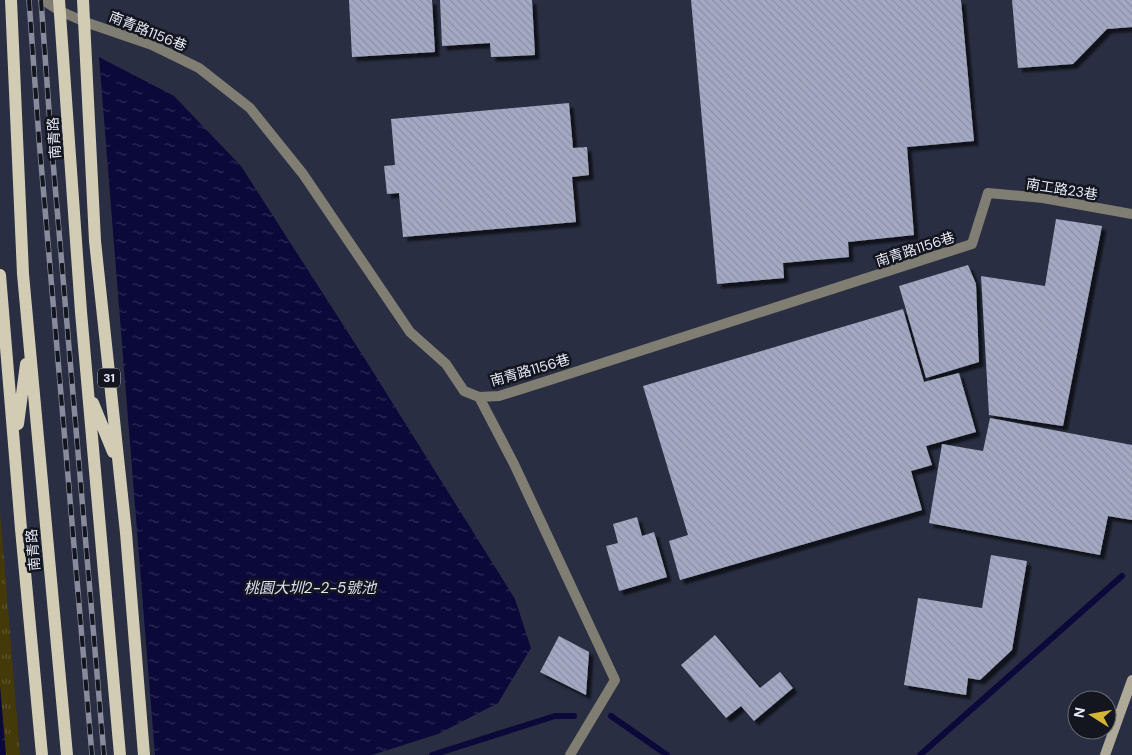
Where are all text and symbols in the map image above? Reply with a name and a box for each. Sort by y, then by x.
street label: 南青路1156巷 [107,7,189,55]
street label: 南青路 [44,116,64,160]
street label: 南工路23巷 [1025,174,1099,204]
street label: 南青路1156巷 [873,228,957,270]
street label: 南青路1156巷 [488,350,572,390]
road number: 31 [98,368,120,388]
street label: 南青路 [22,528,44,572]
water label: 桃園大圳2-2-5號池 [244,578,378,598]
north arrow [1067,690,1117,740]
text: N [1069,706,1089,719]

